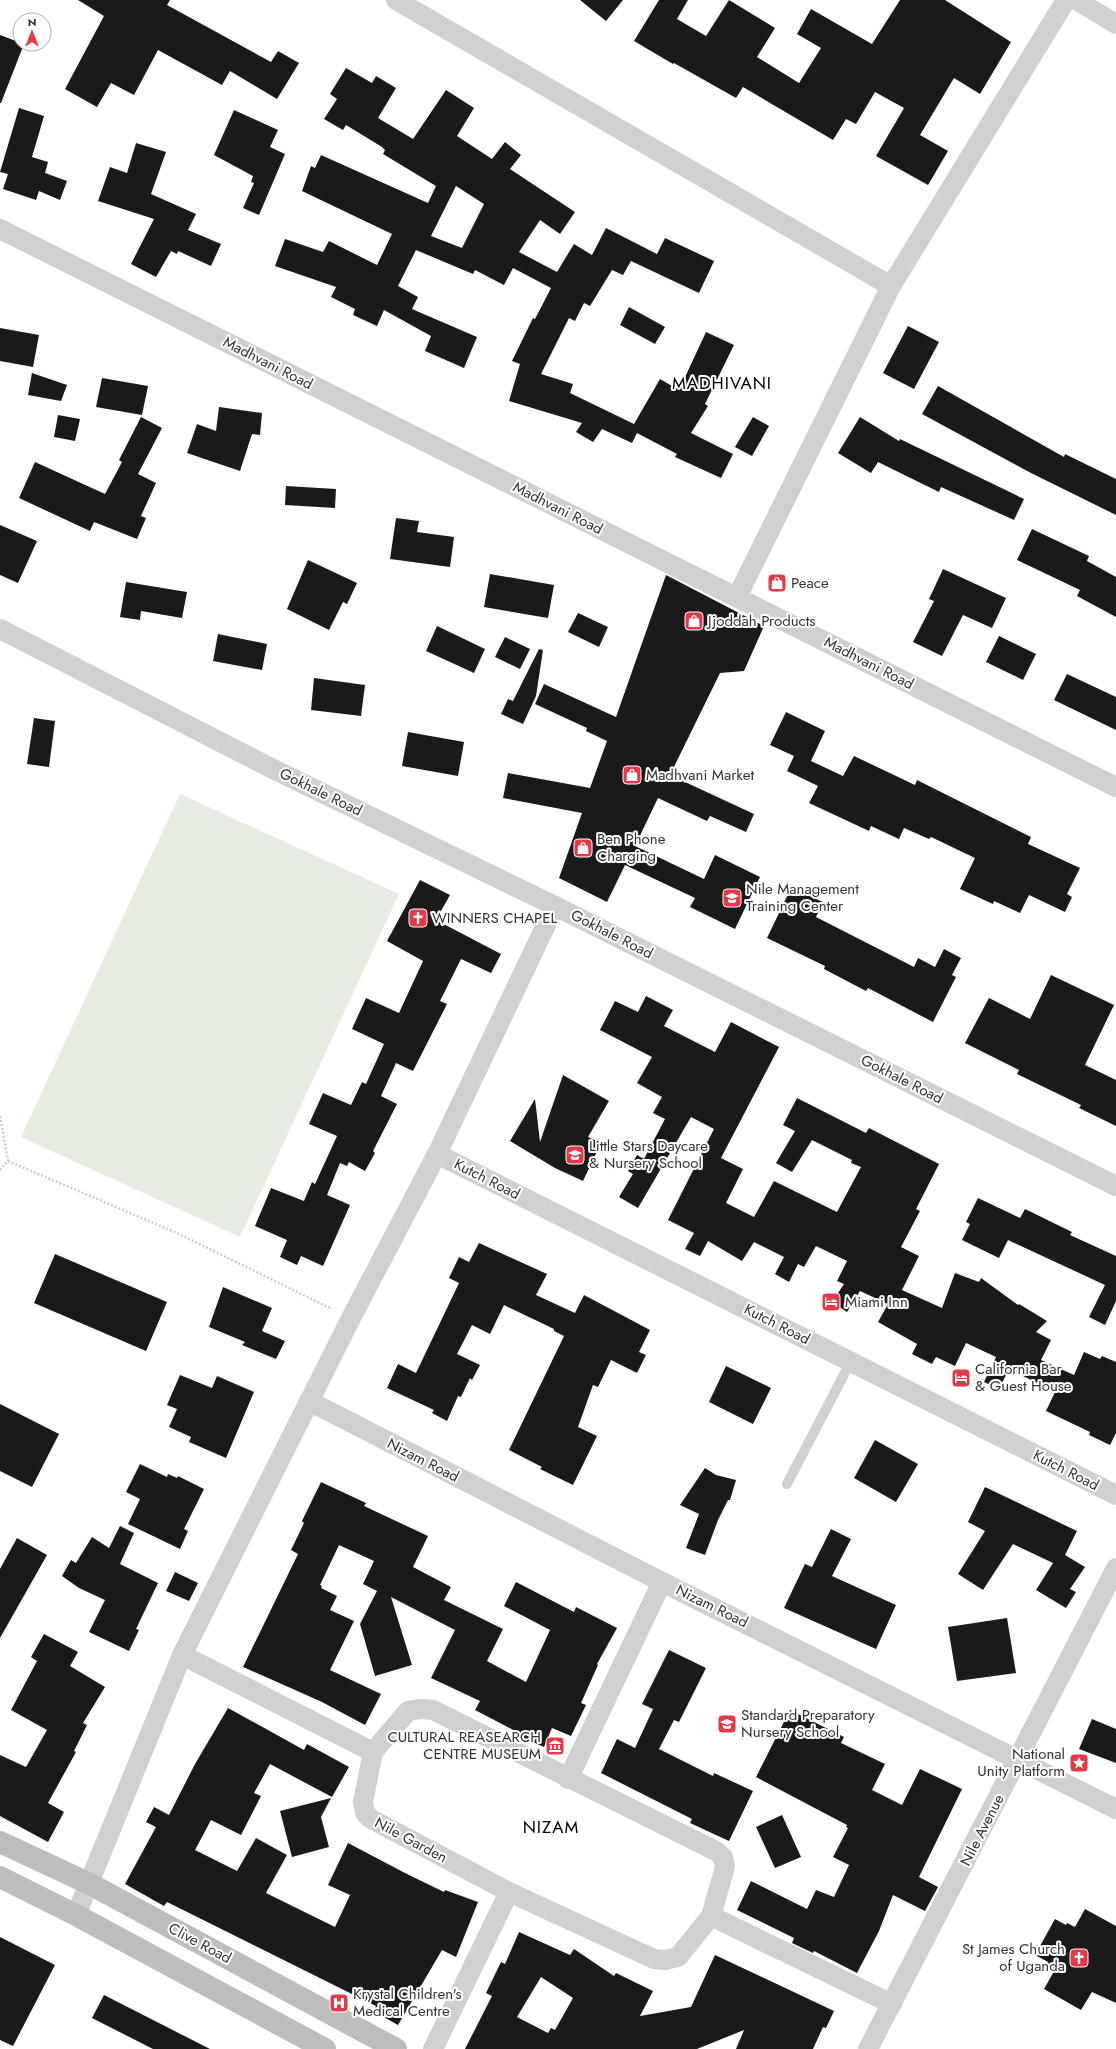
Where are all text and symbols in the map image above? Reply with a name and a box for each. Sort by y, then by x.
north arrow [12,12,52,52]
text: N [28,14,36,30]
street label: Madhvani Road [219,331,317,395]
district label: MADHIVANI [672,371,772,395]
street label: Madhvani Road [509,476,607,540]
shop icon: Peace [766,572,788,594]
place label: Peace [791,572,829,594]
shop icon: Jjoddah Products [683,610,705,632]
place label: Jjoddah Products [706,610,815,632]
street label: Madhvani Road [820,631,918,695]
street label: Gokhale Road [276,762,366,822]
shop icon: Madhvani Market [621,764,643,786]
place label: Madhvani Market [646,764,754,786]
place label: Ben Phone Charging [597,828,666,867]
shop icon: Ben Phone Charging [572,837,594,859]
place label: Nile Management Training Center [746,878,859,917]
school or university icon: Nile Management Training Center [721,887,743,909]
street label: Gokhale Road [567,904,657,964]
church icon: WINNERS CHAPEL [407,907,429,929]
place label: WINNERS CHAPEL [432,907,558,929]
street label: Gokhale Road [857,1049,947,1109]
place label: Little Stars Daycare & Nursery School [589,1135,708,1174]
school or university icon: Little Stars Daycare & Nursery School [564,1144,586,1166]
street label: Kutch Road [450,1153,524,1205]
hotel icon: Miami Inn [820,1291,842,1313]
place label: Miami Inn [845,1291,908,1313]
street label: Kutch Road [740,1298,814,1350]
place label: California Bar & Guest House [975,1358,1072,1397]
hotel icon: California Bar & Guest House [950,1367,972,1389]
street label: Nizam Road [383,1432,463,1488]
street label: Kutch Road [1029,1444,1103,1496]
street label: Nizam Road [672,1579,752,1633]
place label: Standard Preparatory Nursery School [741,1704,875,1743]
school or university icon: Standard Preparatory Nursery School [716,1713,738,1735]
place label: CULTURAL REASEARCH CENTRE MUSEUM [387,1726,541,1765]
museum icon: CULTURAL REASEARCH CENTRE MUSEUM [544,1735,566,1757]
place label: National Unity Platform [977,1743,1065,1782]
place icon: National Unity Platform [1068,1752,1090,1774]
street label: Nile Avenue [955,1790,1010,1870]
street label: Nile Garden [371,1812,451,1868]
district label: NIZAM [523,1815,579,1839]
street label: Clive Road [165,1917,235,1969]
place label: St James Church of Uganda [962,1938,1065,1977]
church icon: St James Church of Uganda [1068,1947,1090,1969]
place label: Krystal Children's Medical Centre [353,1983,461,2022]
hospital icon: Krystal Children's Medical Centre [328,1992,350,2014]

